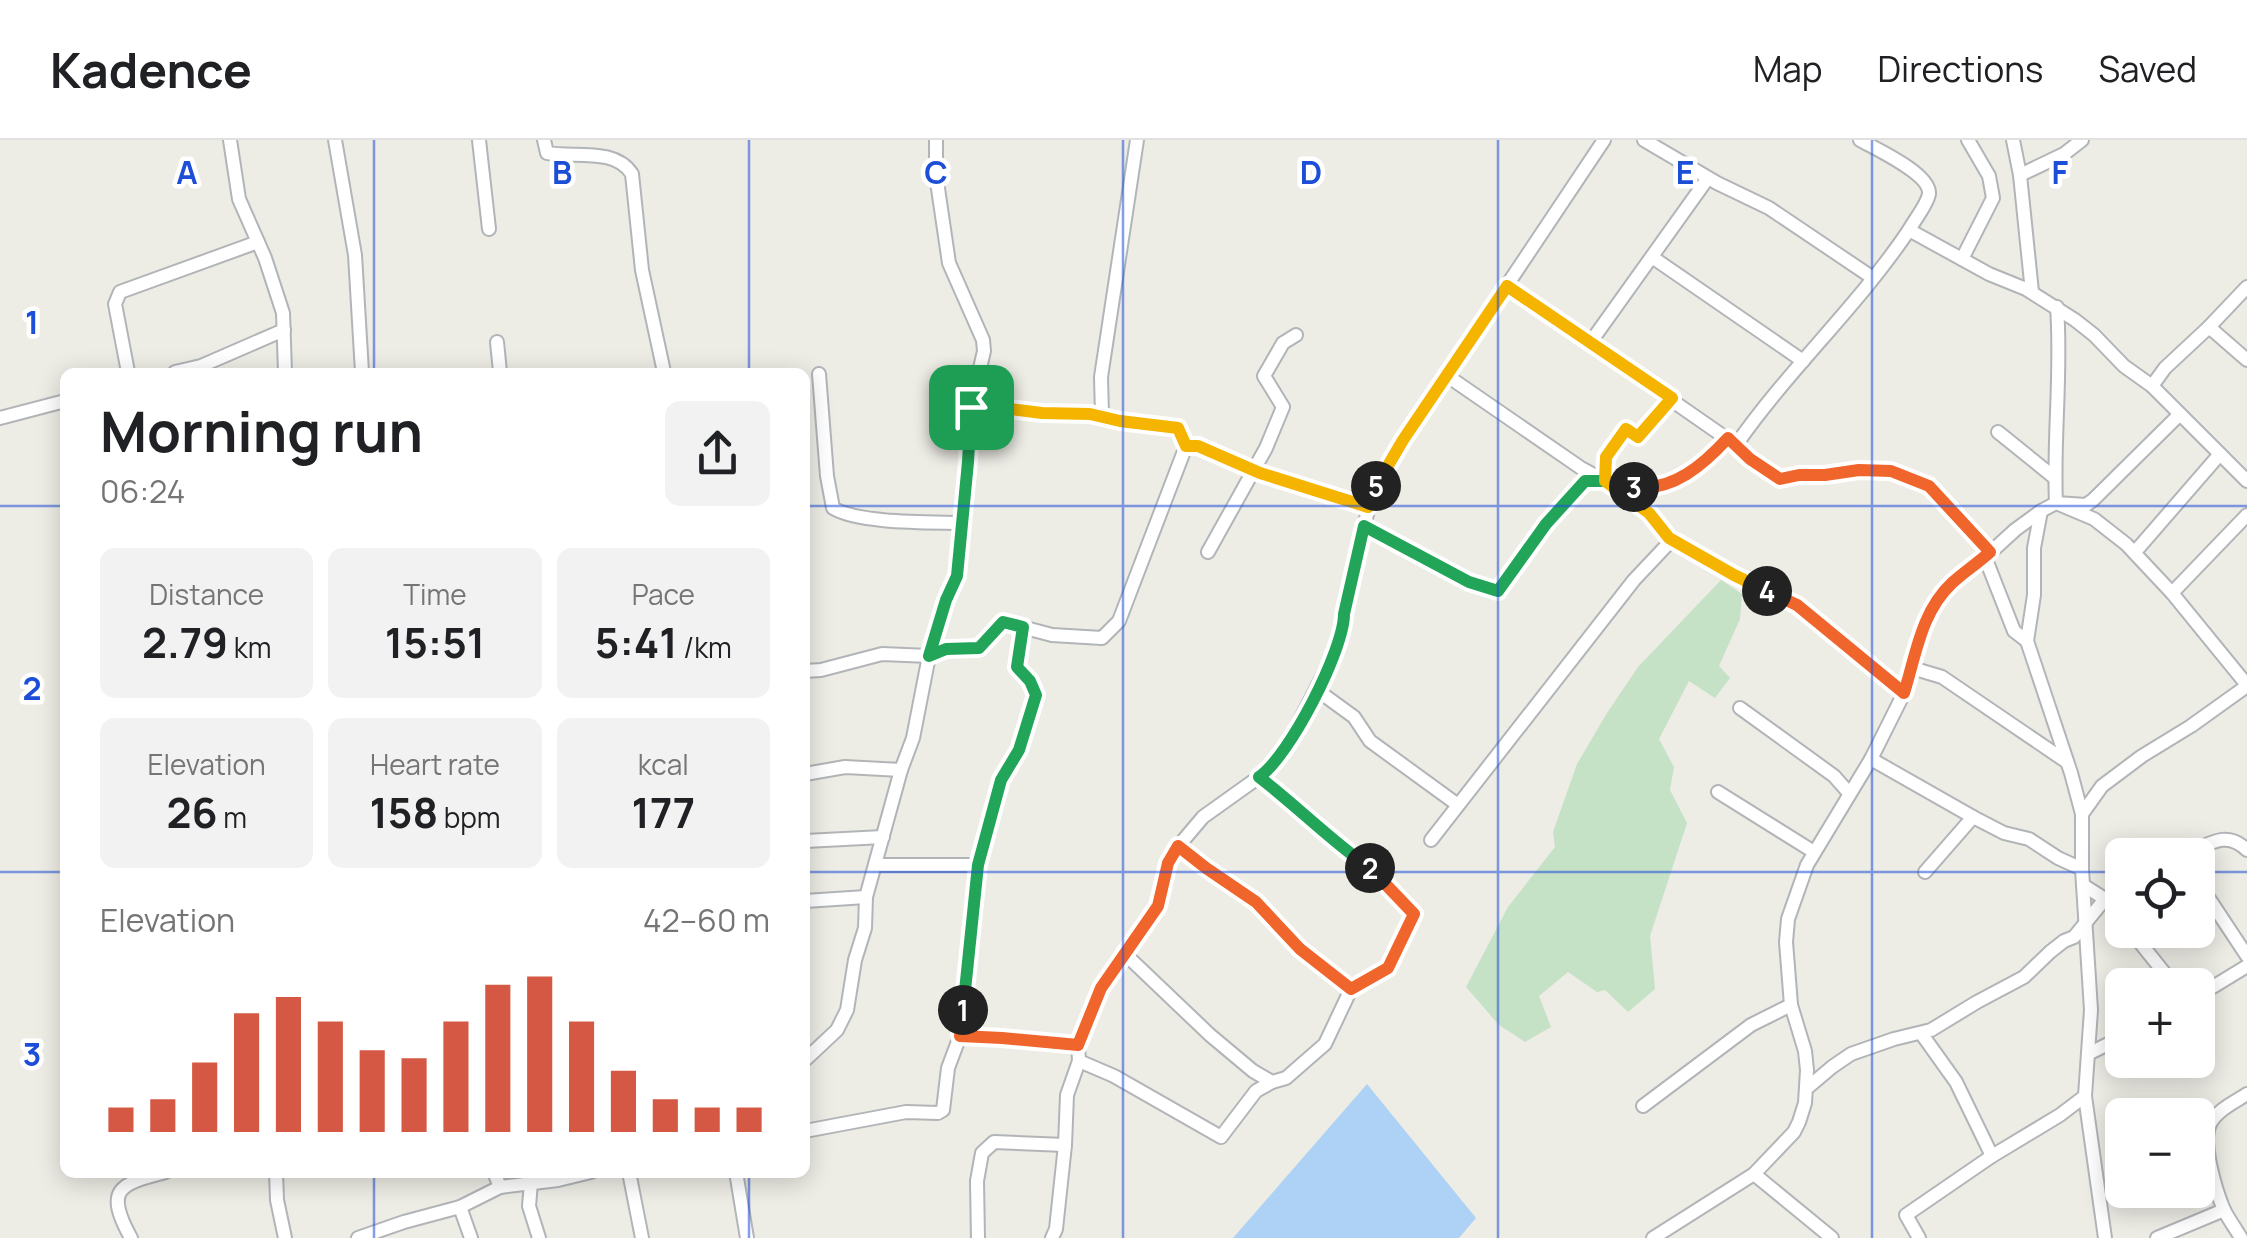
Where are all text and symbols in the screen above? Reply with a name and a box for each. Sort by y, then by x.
text: Kadence [50,37,252,102]
text: Map [1753,45,1823,93]
text: Directions [1878,45,2043,93]
text: Saved [2098,45,2197,93]
text: A [176,150,198,194]
text: B [552,150,572,194]
text: C [924,150,948,194]
text: D [1300,150,1322,194]
text: E [1676,150,1694,194]
text: F [2052,150,2069,194]
text: 1 [25,300,39,344]
pin [929,365,1014,450]
icon: arrive [944,380,999,435]
text: Morning run [100,393,423,469]
button: share [665,401,770,506]
pin: 5 [1351,461,1401,511]
pin: 3 [1609,462,1659,512]
text: 5 [1368,467,1384,505]
text: 3 [1626,468,1642,506]
text: 06:24 [100,469,185,513]
pin: 4 [1742,566,1792,616]
text: 4 [1758,572,1776,610]
text: Distance [149,575,264,613]
text: Time [403,575,467,613]
text: Pace [632,575,695,613]
text: 2.79 [142,613,228,671]
text: 15:51 [385,613,485,671]
text: 5:41 [595,613,678,671]
text: km [228,628,271,666]
text: /km [678,628,732,666]
text: 2 [22,666,42,710]
text: Elevation [148,745,266,783]
text: Heart rate [370,745,500,783]
text: kcal [638,745,689,783]
text: 26 [166,783,218,841]
text: 158 [369,783,438,841]
text: 177 [632,783,695,841]
text: m [218,798,247,836]
text: bpm [438,798,501,836]
map controls [2105,838,2215,1208]
button: locate [2105,838,2215,948]
pin: 2 [1345,843,1395,893]
text: 2 [1362,849,1378,887]
text: Elevation [100,898,235,942]
text: 42–60 m [643,898,770,942]
button: + [2105,968,2215,1078]
pin: 1 [938,985,988,1035]
text: 1 [957,991,969,1029]
text: 3 [23,1032,41,1076]
button: − [2105,1098,2215,1208]

